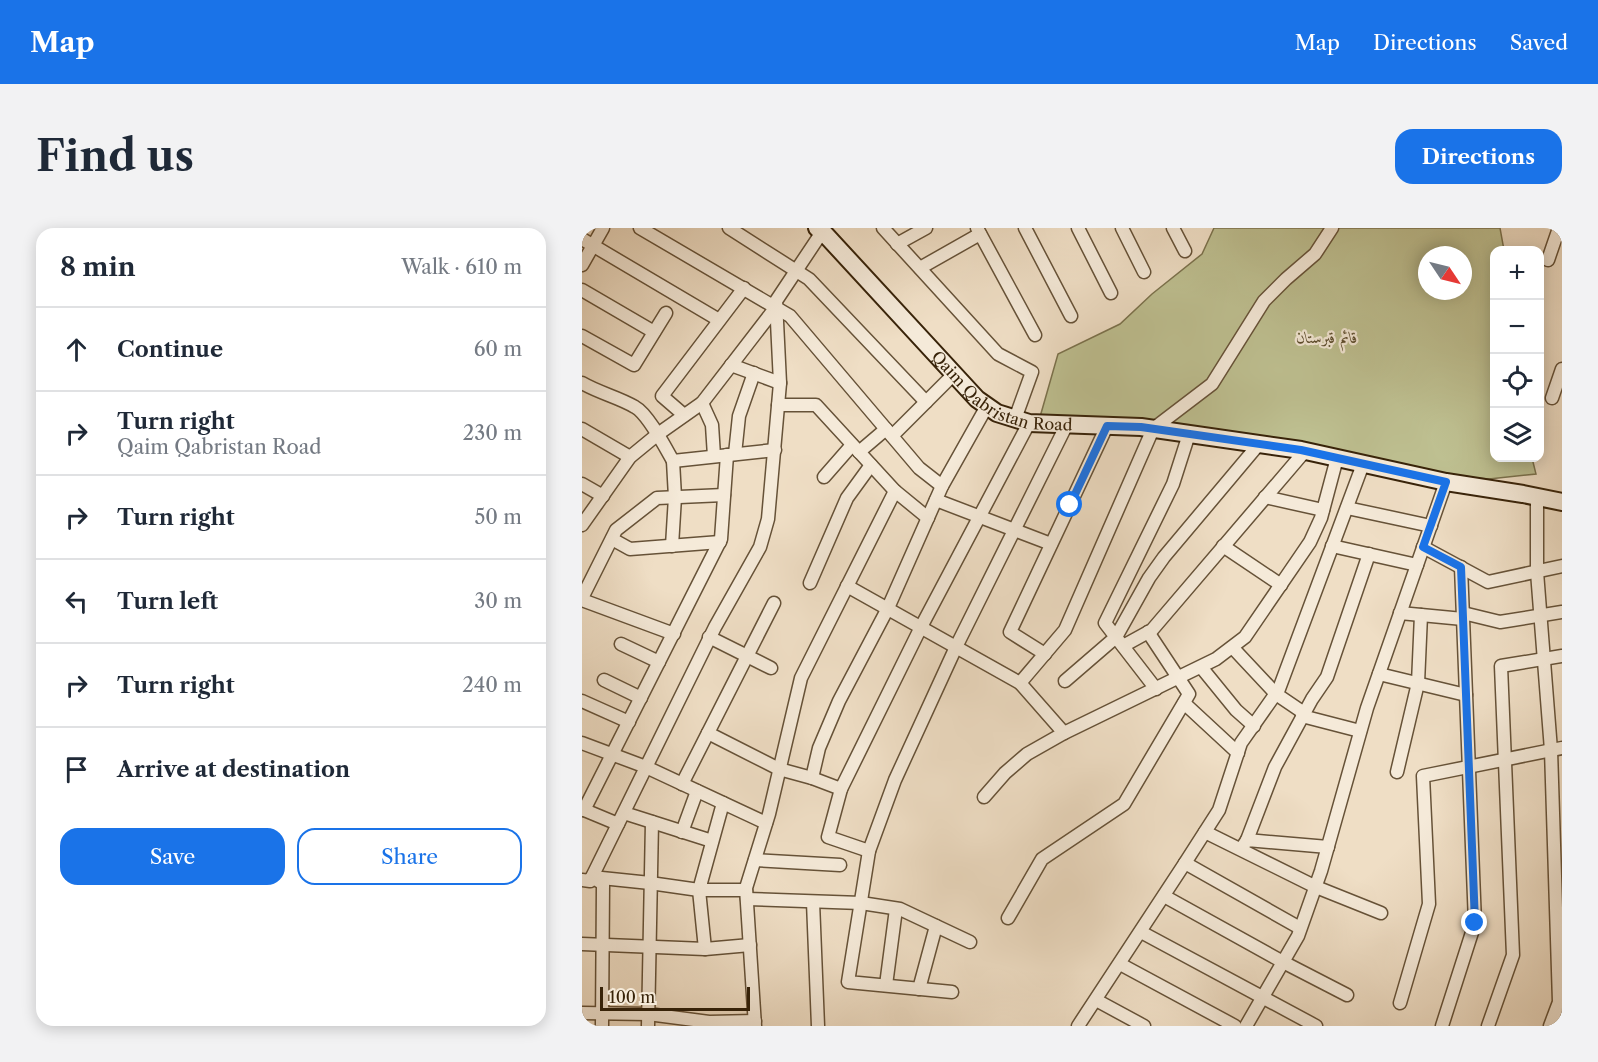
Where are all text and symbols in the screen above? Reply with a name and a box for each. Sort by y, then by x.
text: Map [30,25,94,59]
text: Map [1295,30,1340,55]
text: Directions [1373,30,1477,55]
text: Saved [1510,30,1568,55]
button: Directions [1395,129,1562,184]
text: Find us [36,130,194,182]
north arrow [1418,246,1472,300]
map controls [1490,246,1544,462]
button: + [1490,246,1544,300]
text: 8 min [60,251,136,283]
text: Walk · 610 m [401,255,522,279]
button: − [1490,300,1544,354]
park label: قائم قبرستان [1296,327,1358,352]
icon: ahead [60,333,93,366]
text: Continue [117,336,223,363]
text: 60 m [474,337,522,361]
street label: Qaim Qabristan Road [927,346,1073,435]
button: locate [1490,354,1544,408]
text: Turn right [117,408,235,435]
button: layers [1490,408,1544,462]
icon: right [60,417,93,450]
text: 230 m [463,421,522,445]
text: Qaim Qabristan Road [117,435,322,459]
route start [1056,491,1082,517]
icon: right [60,501,93,534]
text: Turn right [117,504,235,531]
text: 50 m [475,505,522,529]
icon: left [60,585,93,618]
text: Turn left [117,588,218,615]
text: 30 m [474,589,522,613]
icon: right [60,669,93,702]
text: Turn right [117,672,235,699]
text: 240 m [462,673,522,697]
icon: arrive [60,753,93,786]
text: Arrive at destination [117,756,350,783]
button: Save [60,828,285,885]
button: Share [297,828,522,885]
route end [1461,909,1487,935]
scale bar [600,984,750,1012]
text: 100 m [609,987,655,1007]

